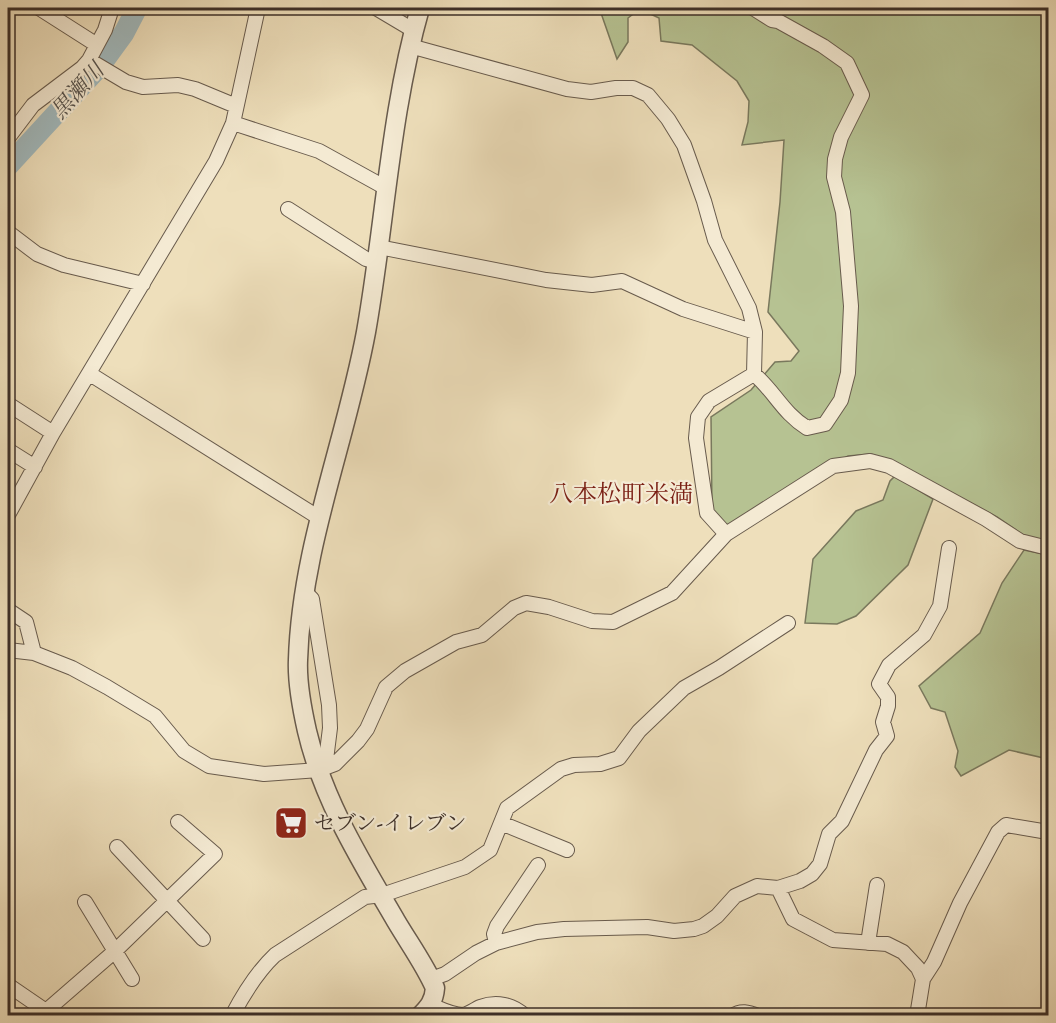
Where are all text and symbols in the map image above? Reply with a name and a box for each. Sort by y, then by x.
water label: 黒瀬川 [45,55,115,127]
district label: 八本松町米満 [549,479,693,513]
supermarket icon: セブン-イレブン [273,805,309,841]
place label: セブン-イレブン [314,810,466,840]

